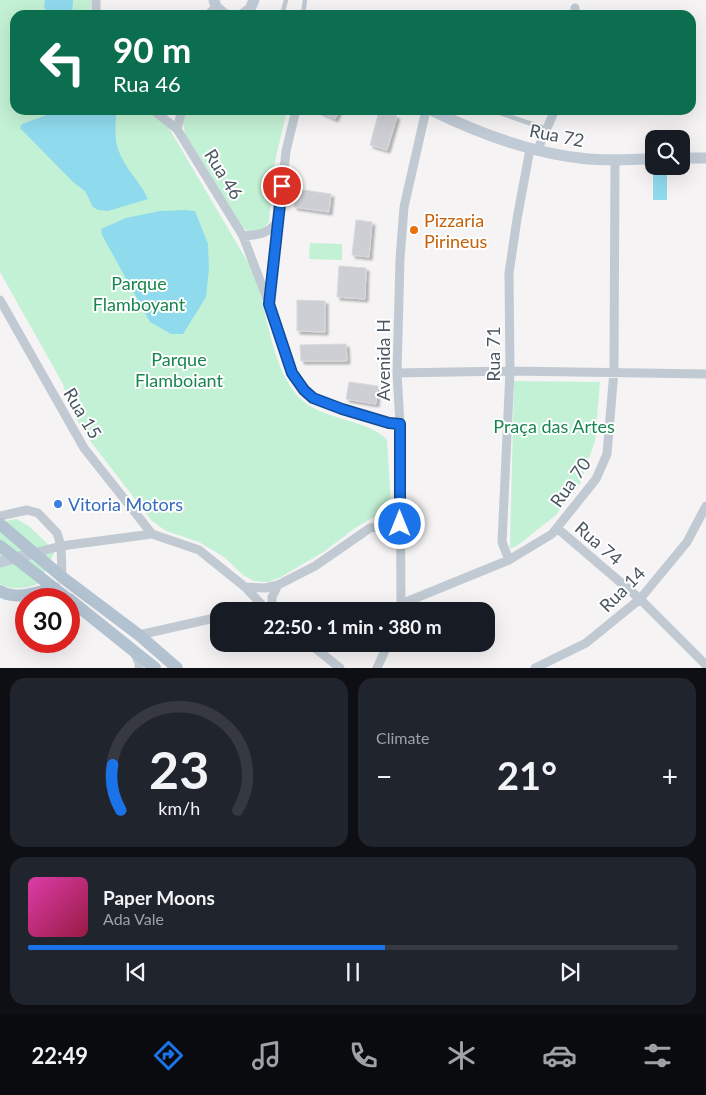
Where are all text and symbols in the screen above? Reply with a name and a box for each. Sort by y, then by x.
text: 90 m [113,28,191,70]
icon: left [30,30,95,95]
text: Rua 46 [113,70,181,97]
street label: Rua 72 [528,119,586,151]
map controls [645,130,690,175]
button: search [645,130,690,175]
street label: Rua 46 [200,145,248,203]
pin [261,165,303,207]
icon: arrive [268,172,296,200]
place label: Pizzaria Pirineus [424,209,488,252]
marker: Pizzaria Pirineus [408,224,420,236]
park label: Parque Flamboyant [93,272,186,315]
street label: Avenida H [372,319,394,401]
street label: Rua 71 [482,326,504,382]
park label: Parque Flamboiant [135,348,224,391]
street label: Rua 15 [59,384,107,442]
park label: Praça das Artes [493,415,615,437]
street label: Rua 70 [545,453,595,511]
place label: Vitoria Motors [68,493,183,515]
position arrow [373,497,425,549]
marker: Vitoria Motors [52,498,64,510]
street label: Rua 74 [571,517,627,569]
street label: Rua 14 [595,562,649,616]
speed limit sign: 30 [15,588,80,653]
text: 22:50 · 1 min · 380 m [263,615,442,638]
text: Climate [376,728,429,747]
text: 23 [149,738,209,800]
text: 21° [497,752,557,798]
text: − [376,759,392,793]
text: + [662,759,678,793]
text: km/h [158,797,200,819]
text: Paper Moons [103,886,215,909]
text: Ada Vale [103,909,164,928]
icon: previous [122,958,150,986]
icon: pause [339,958,367,986]
icon: next [556,958,584,986]
icon: directions [151,1038,186,1073]
icon: music [249,1038,284,1073]
icon: phone [346,1038,381,1073]
icon: climate [444,1038,479,1073]
icon: car [542,1038,577,1073]
icon: filters [640,1038,675,1073]
text: 22:49 [31,1042,88,1069]

